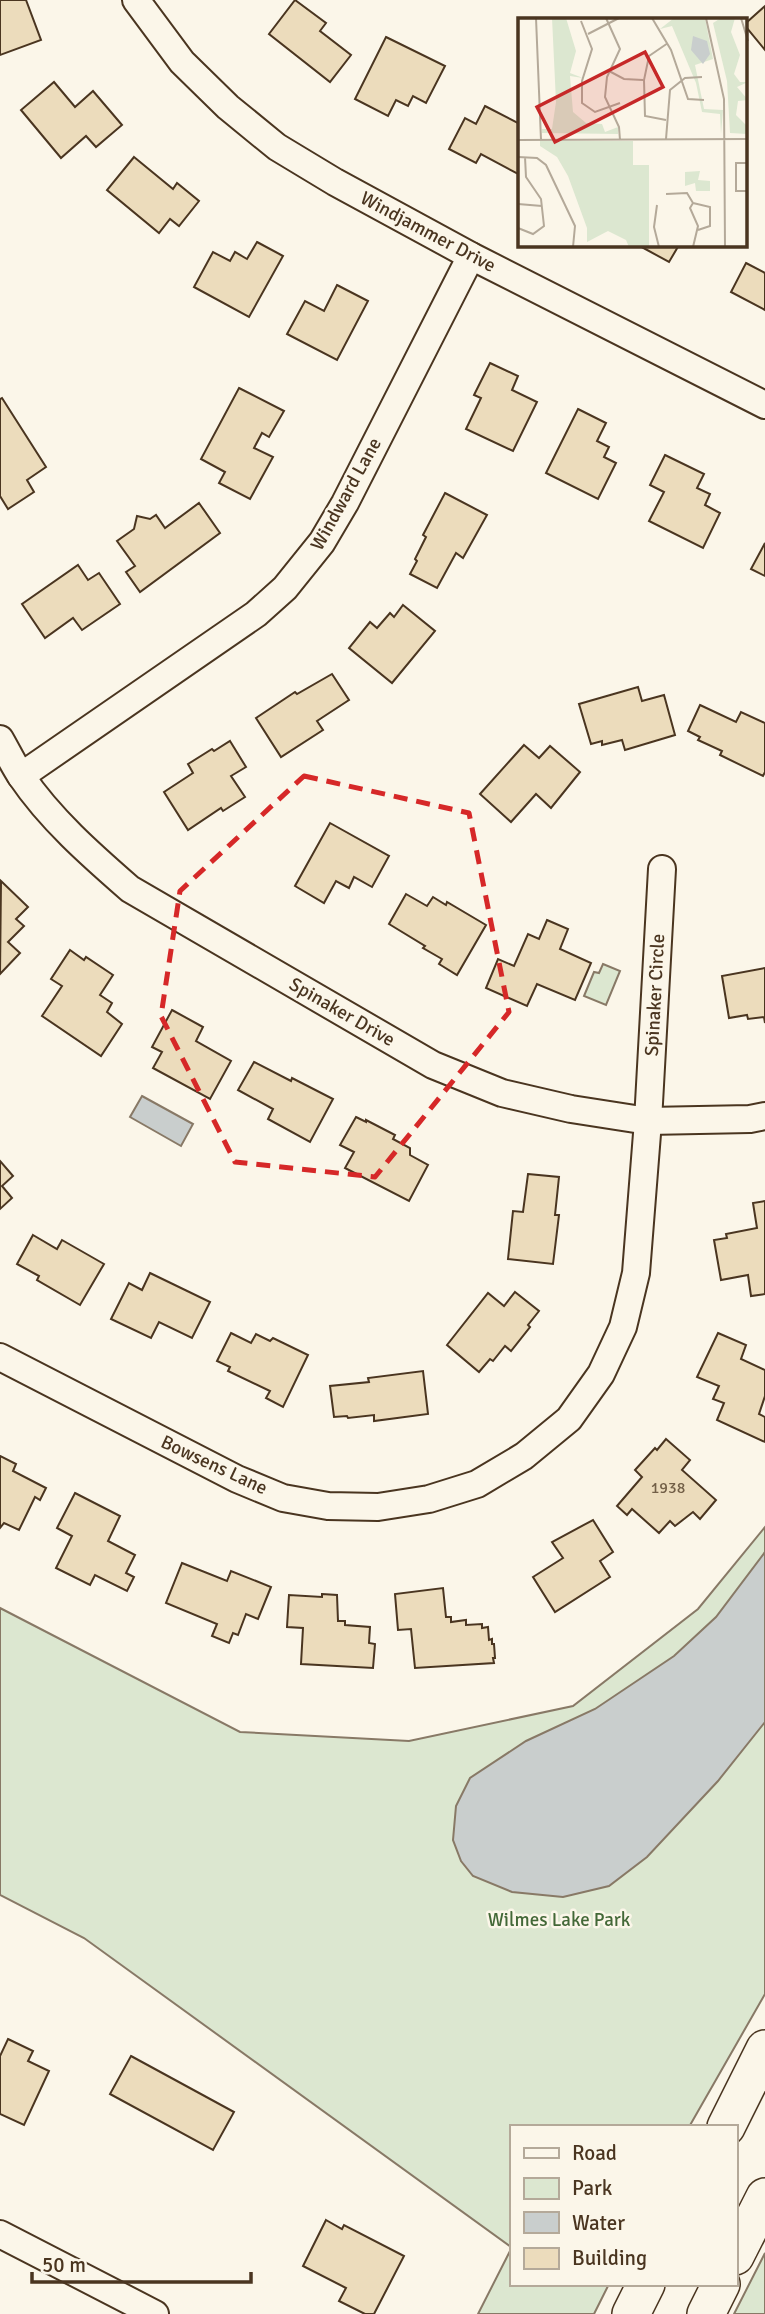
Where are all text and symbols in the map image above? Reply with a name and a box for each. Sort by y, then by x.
inset map [518,18,748,247]
street label: Windjammer Drive [356,186,500,278]
street label: Windward Lane [305,433,387,555]
street label: Spinaker Circle [640,933,670,1057]
street label: Spinaker Drive [285,972,399,1052]
street label: Bowsens Lane [157,1430,271,1500]
house number: 1938 [651,1478,685,1498]
park label: Wilmes Lake Park [488,1908,631,1932]
legend [510,2125,737,2286]
text: Road [572,2140,617,2166]
text: Park [572,2175,613,2201]
text: Water [572,2210,625,2236]
scale bar [32,2240,250,2284]
text: Building [572,2245,647,2271]
text: 50 m [42,2252,86,2278]

